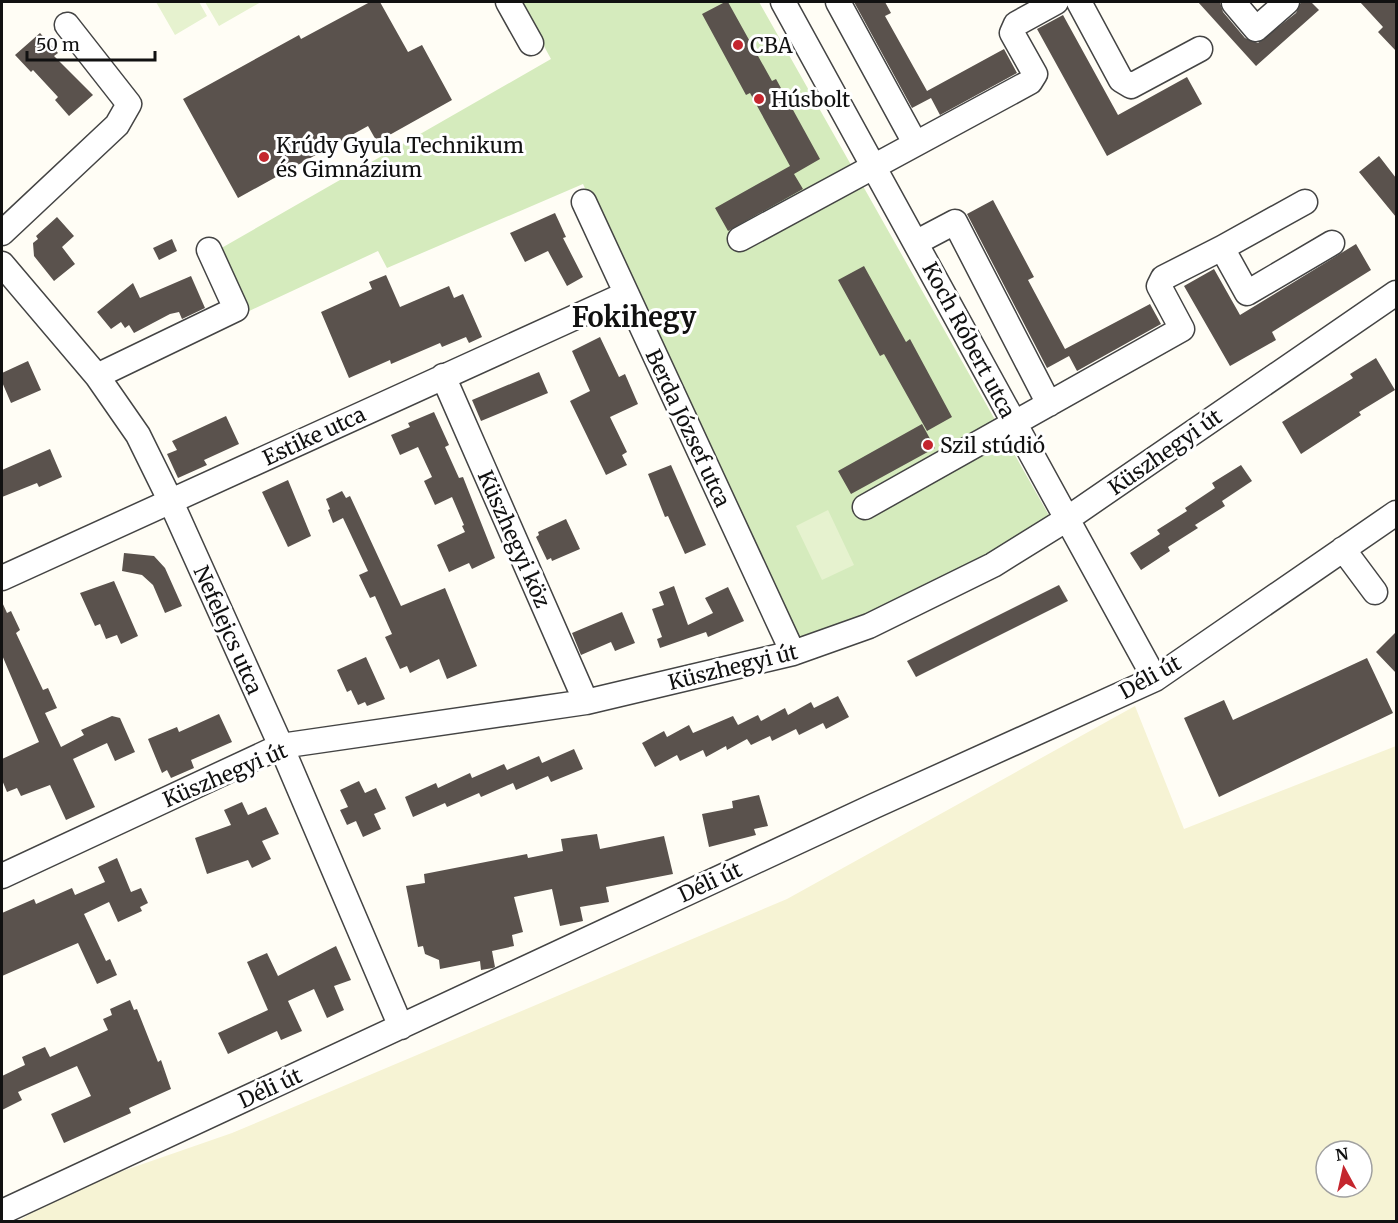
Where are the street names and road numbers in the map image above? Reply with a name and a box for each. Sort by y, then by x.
street label: Koch Róbert utca [917,257,1021,423]
street label: Berda József utca [640,345,736,511]
street label: Estike utca [258,400,370,472]
street label: Küszhegyi út [1103,403,1227,501]
street label: Küszhegyi köz [472,466,556,612]
street label: Nefelejcs utca [188,562,268,698]
street label: Küszhegyi út [666,638,800,696]
street label: Déli út [1114,649,1186,705]
street label: Küszhegyi út [159,737,291,813]
street label: Déli út [674,856,746,908]
street label: Déli út [234,1062,306,1114]

